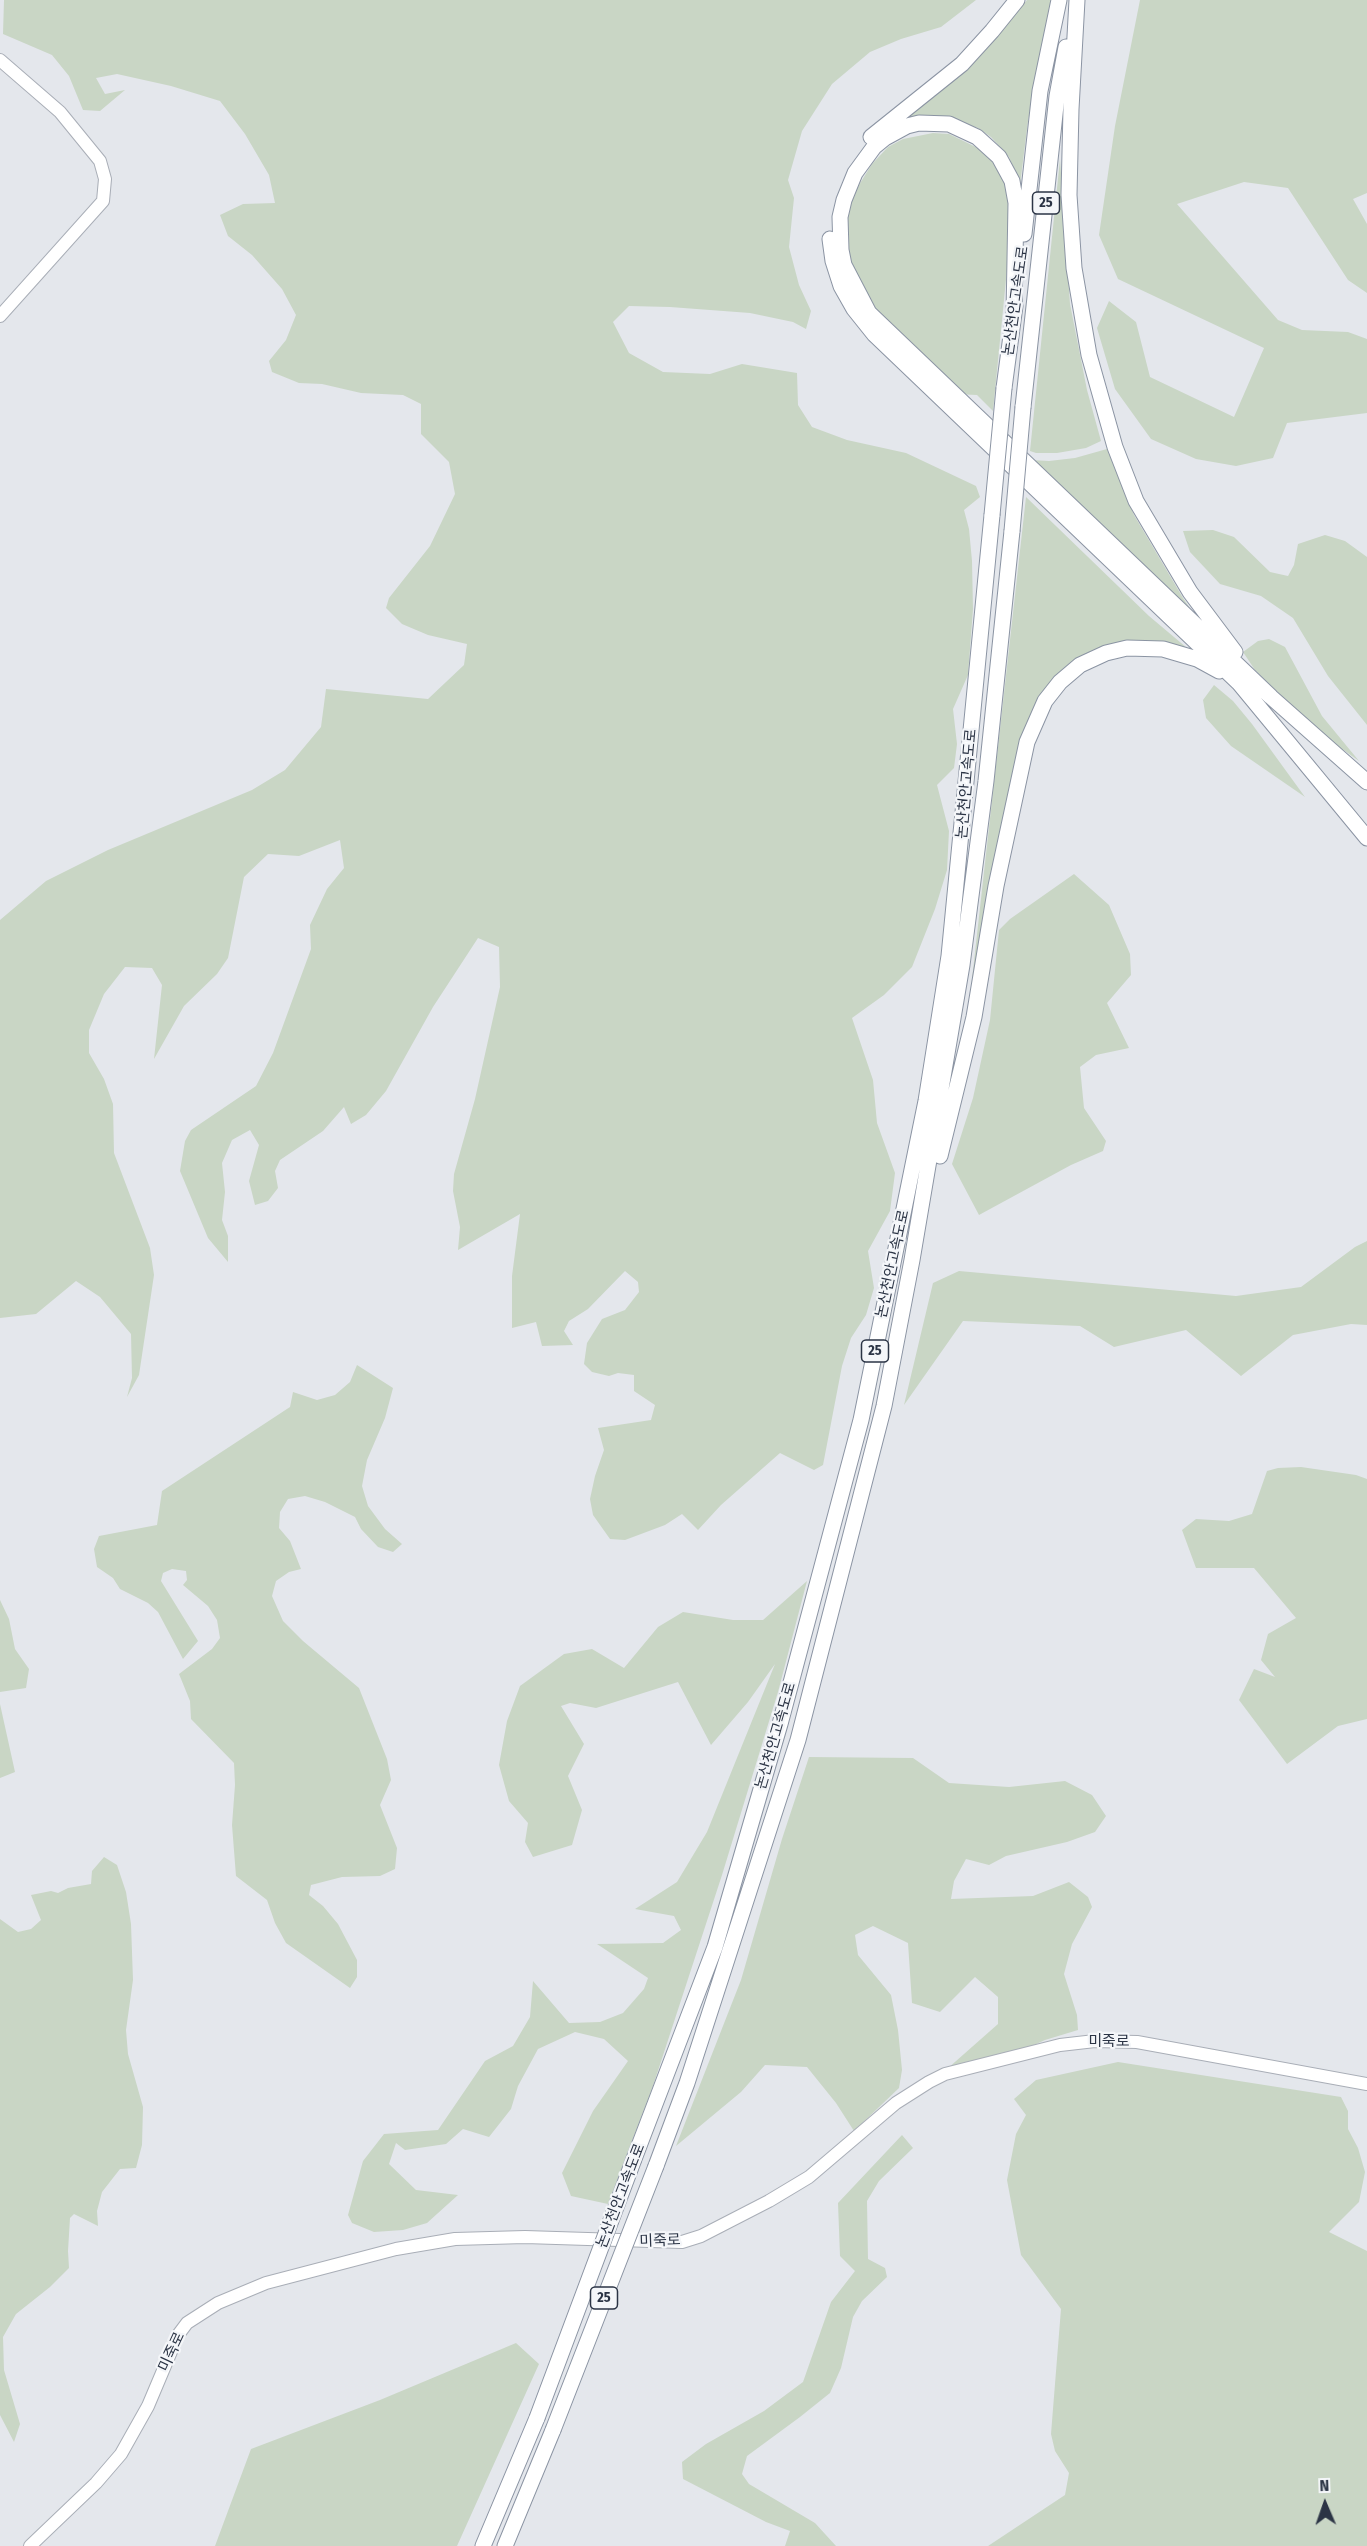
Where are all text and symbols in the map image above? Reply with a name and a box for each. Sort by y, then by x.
road number: 25 [1032,192,1060,214]
street label: 논산천안고속도로 [999,245,1033,357]
street label: 논산천안고속도로 [953,728,981,840]
street label: 논산천안고속도로 [873,1208,913,1320]
road number: 25 [862,1340,888,1362]
street label: 논산천안고속도로 [752,1680,800,1792]
street label: 미죽로 [1088,2033,1130,2051]
street label: 논산천안고속도로 [593,2141,649,2251]
street label: 미죽로 [639,2231,681,2251]
road number: 25 [590,2287,618,2309]
street label: 미죽로 [155,2329,189,2375]
north arrow [1295,2474,1355,2534]
text: N [1319,2476,1329,2495]

